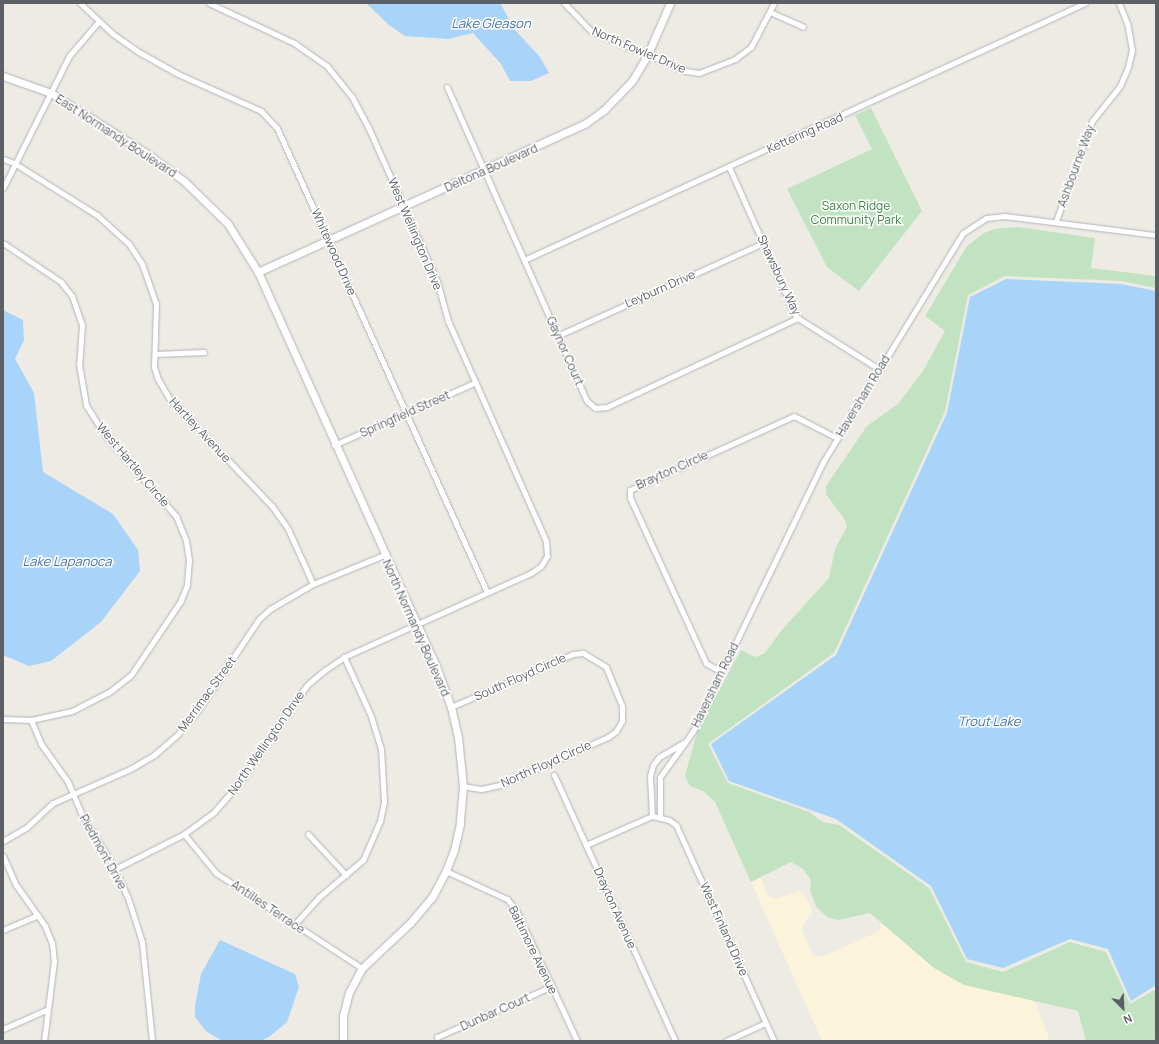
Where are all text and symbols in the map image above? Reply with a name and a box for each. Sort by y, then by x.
water label: Lake Gleason [451,15,531,31]
street label: North Fowler Drive [590,24,688,76]
street label: East Normandy Boulevard [53,91,179,181]
street label: Kettering Road [765,110,845,156]
street label: Ashbourne Way [1054,123,1098,209]
street label: Deltona Boulevard [442,141,540,195]
street label: West Wellington Drive [385,176,445,292]
park label: Saxon Ridge Community Park [811,199,901,227]
street label: Whitewood Drive [308,206,360,298]
street label: Shawsbury Way [754,233,804,317]
street label: Leyburn Drive [623,267,697,311]
street label: Gaynor Court [543,314,587,388]
street label: Haversham Road [833,353,893,439]
street label: Springfield Street [357,388,453,440]
street label: Hartley Avenue [166,395,234,465]
street label: West Hartley Circle [94,420,172,510]
street label: Brayton Circle [634,448,710,492]
water label: Lake Lapanoca [23,553,111,569]
street label: North Normandy Boulevard [379,557,453,699]
street label: Haversham Road [688,640,742,730]
street label: South Floyd Circle [472,650,568,704]
street label: Merrimac Street [175,653,239,735]
street label: North Wellington Drive [225,688,307,798]
water label: Trout Lake [958,713,1020,729]
street label: North Floyd Circle [499,738,593,790]
street label: Piedmont Drive [76,812,130,892]
street label: Drayton Avenue [591,865,639,951]
street label: Antilles Terrace [229,877,307,937]
street label: West Finland Drive [697,880,751,978]
street label: Baltimore Avenue [505,904,561,996]
north arrow [1103,988,1143,1028]
street label: Dunbar Court [458,990,532,1034]
text: N [1121,1011,1135,1028]

